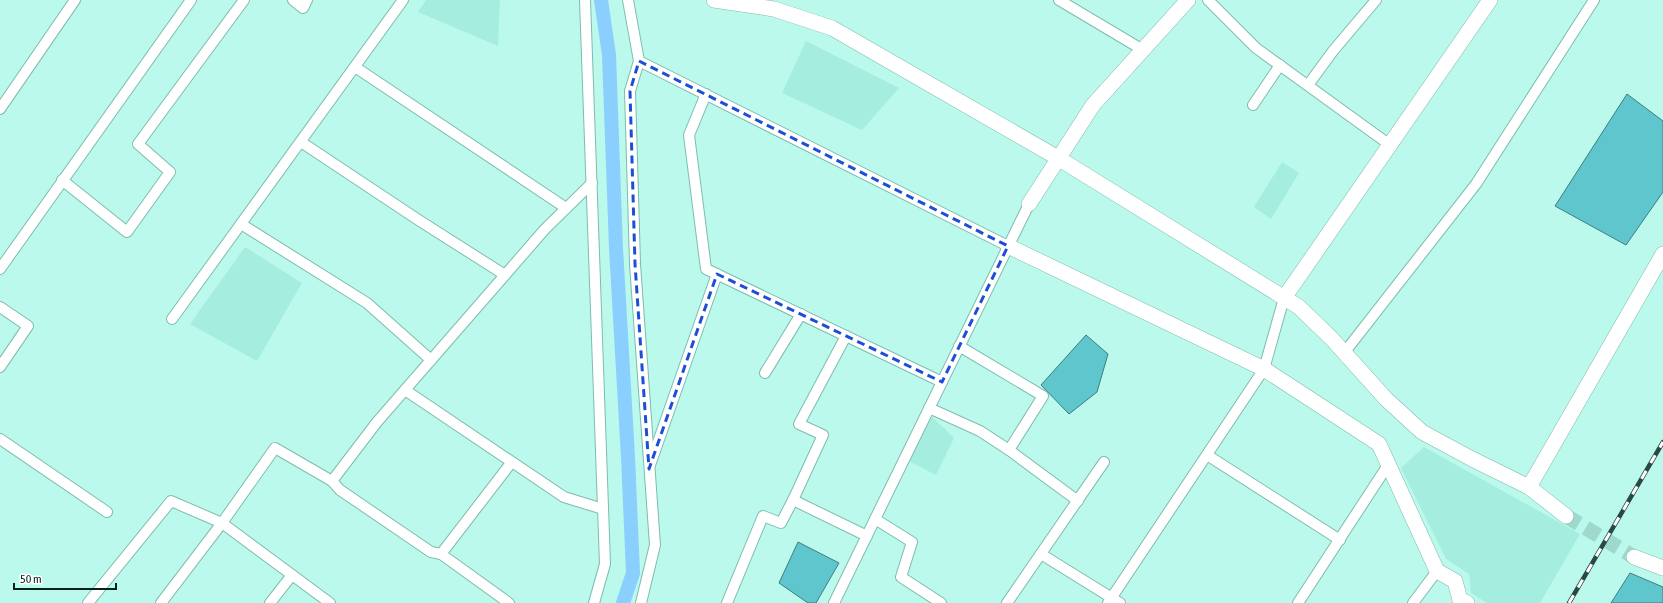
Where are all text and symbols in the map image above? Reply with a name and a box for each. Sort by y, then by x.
scale bar [14,565,116,591]
text: 50 m [20,572,42,586]

